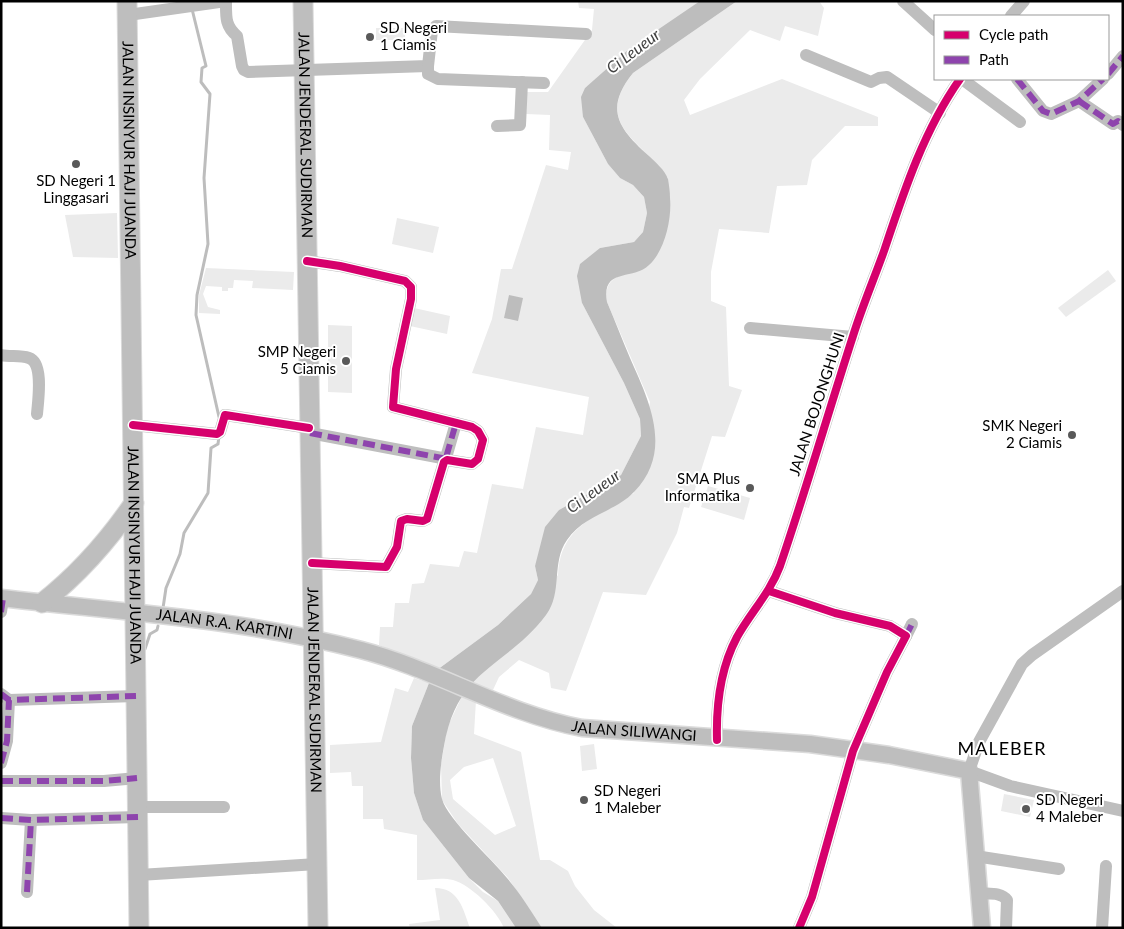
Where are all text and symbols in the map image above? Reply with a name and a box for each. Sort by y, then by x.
legend [934,15,1109,80]
place label: SD Negeri 1 Ciamis [380,18,447,53]
water label: Ci Leueur [602,24,664,77]
text: Cycle path [979,25,1048,43]
marker: SD Negeri 1 Ciamis [364,31,376,43]
street label: JALAN JENDERAL SUDIRMAN [296,32,317,238]
street label: JALAN INSINYUR HAJI JUANDA [120,41,140,260]
text: Path [979,50,1009,68]
marker: SD Negeri 1 Linggasari [70,158,82,170]
place label: SD Negeri 1 Linggasari [36,171,116,206]
street label: JALAN BOJONGHUNI [784,330,848,478]
place label: SMP Negeri 5 Ciamis [258,342,336,377]
marker: SMP Negeri 5 Ciamis [340,355,352,367]
place label: SMK Negeri 2 Ciamis [982,416,1062,451]
marker: SMK Negeri 2 Ciamis [1066,429,1078,441]
street label: JALAN INSINYUR HAJI JUANDA [125,446,146,665]
water label: Ci Leueur [562,464,624,517]
place label: SMA Plus Informatika [665,469,740,504]
marker: SMA Plus Informatika [744,482,756,494]
street label: JALAN JENDERAL SUDIRMAN [304,587,326,793]
street label: JALAN R.A. KARTINI [155,605,294,642]
street label: JALAN SILIWANGI [570,716,697,744]
district label: MALEBER [958,737,1046,759]
place label: SD Negeri 1 Maleber [594,781,661,816]
place label: SD Negeri 4 Maleber [1036,790,1103,825]
marker: SD Negeri 1 Maleber [578,794,590,806]
marker: SD Negeri 4 Maleber [1020,803,1032,815]

